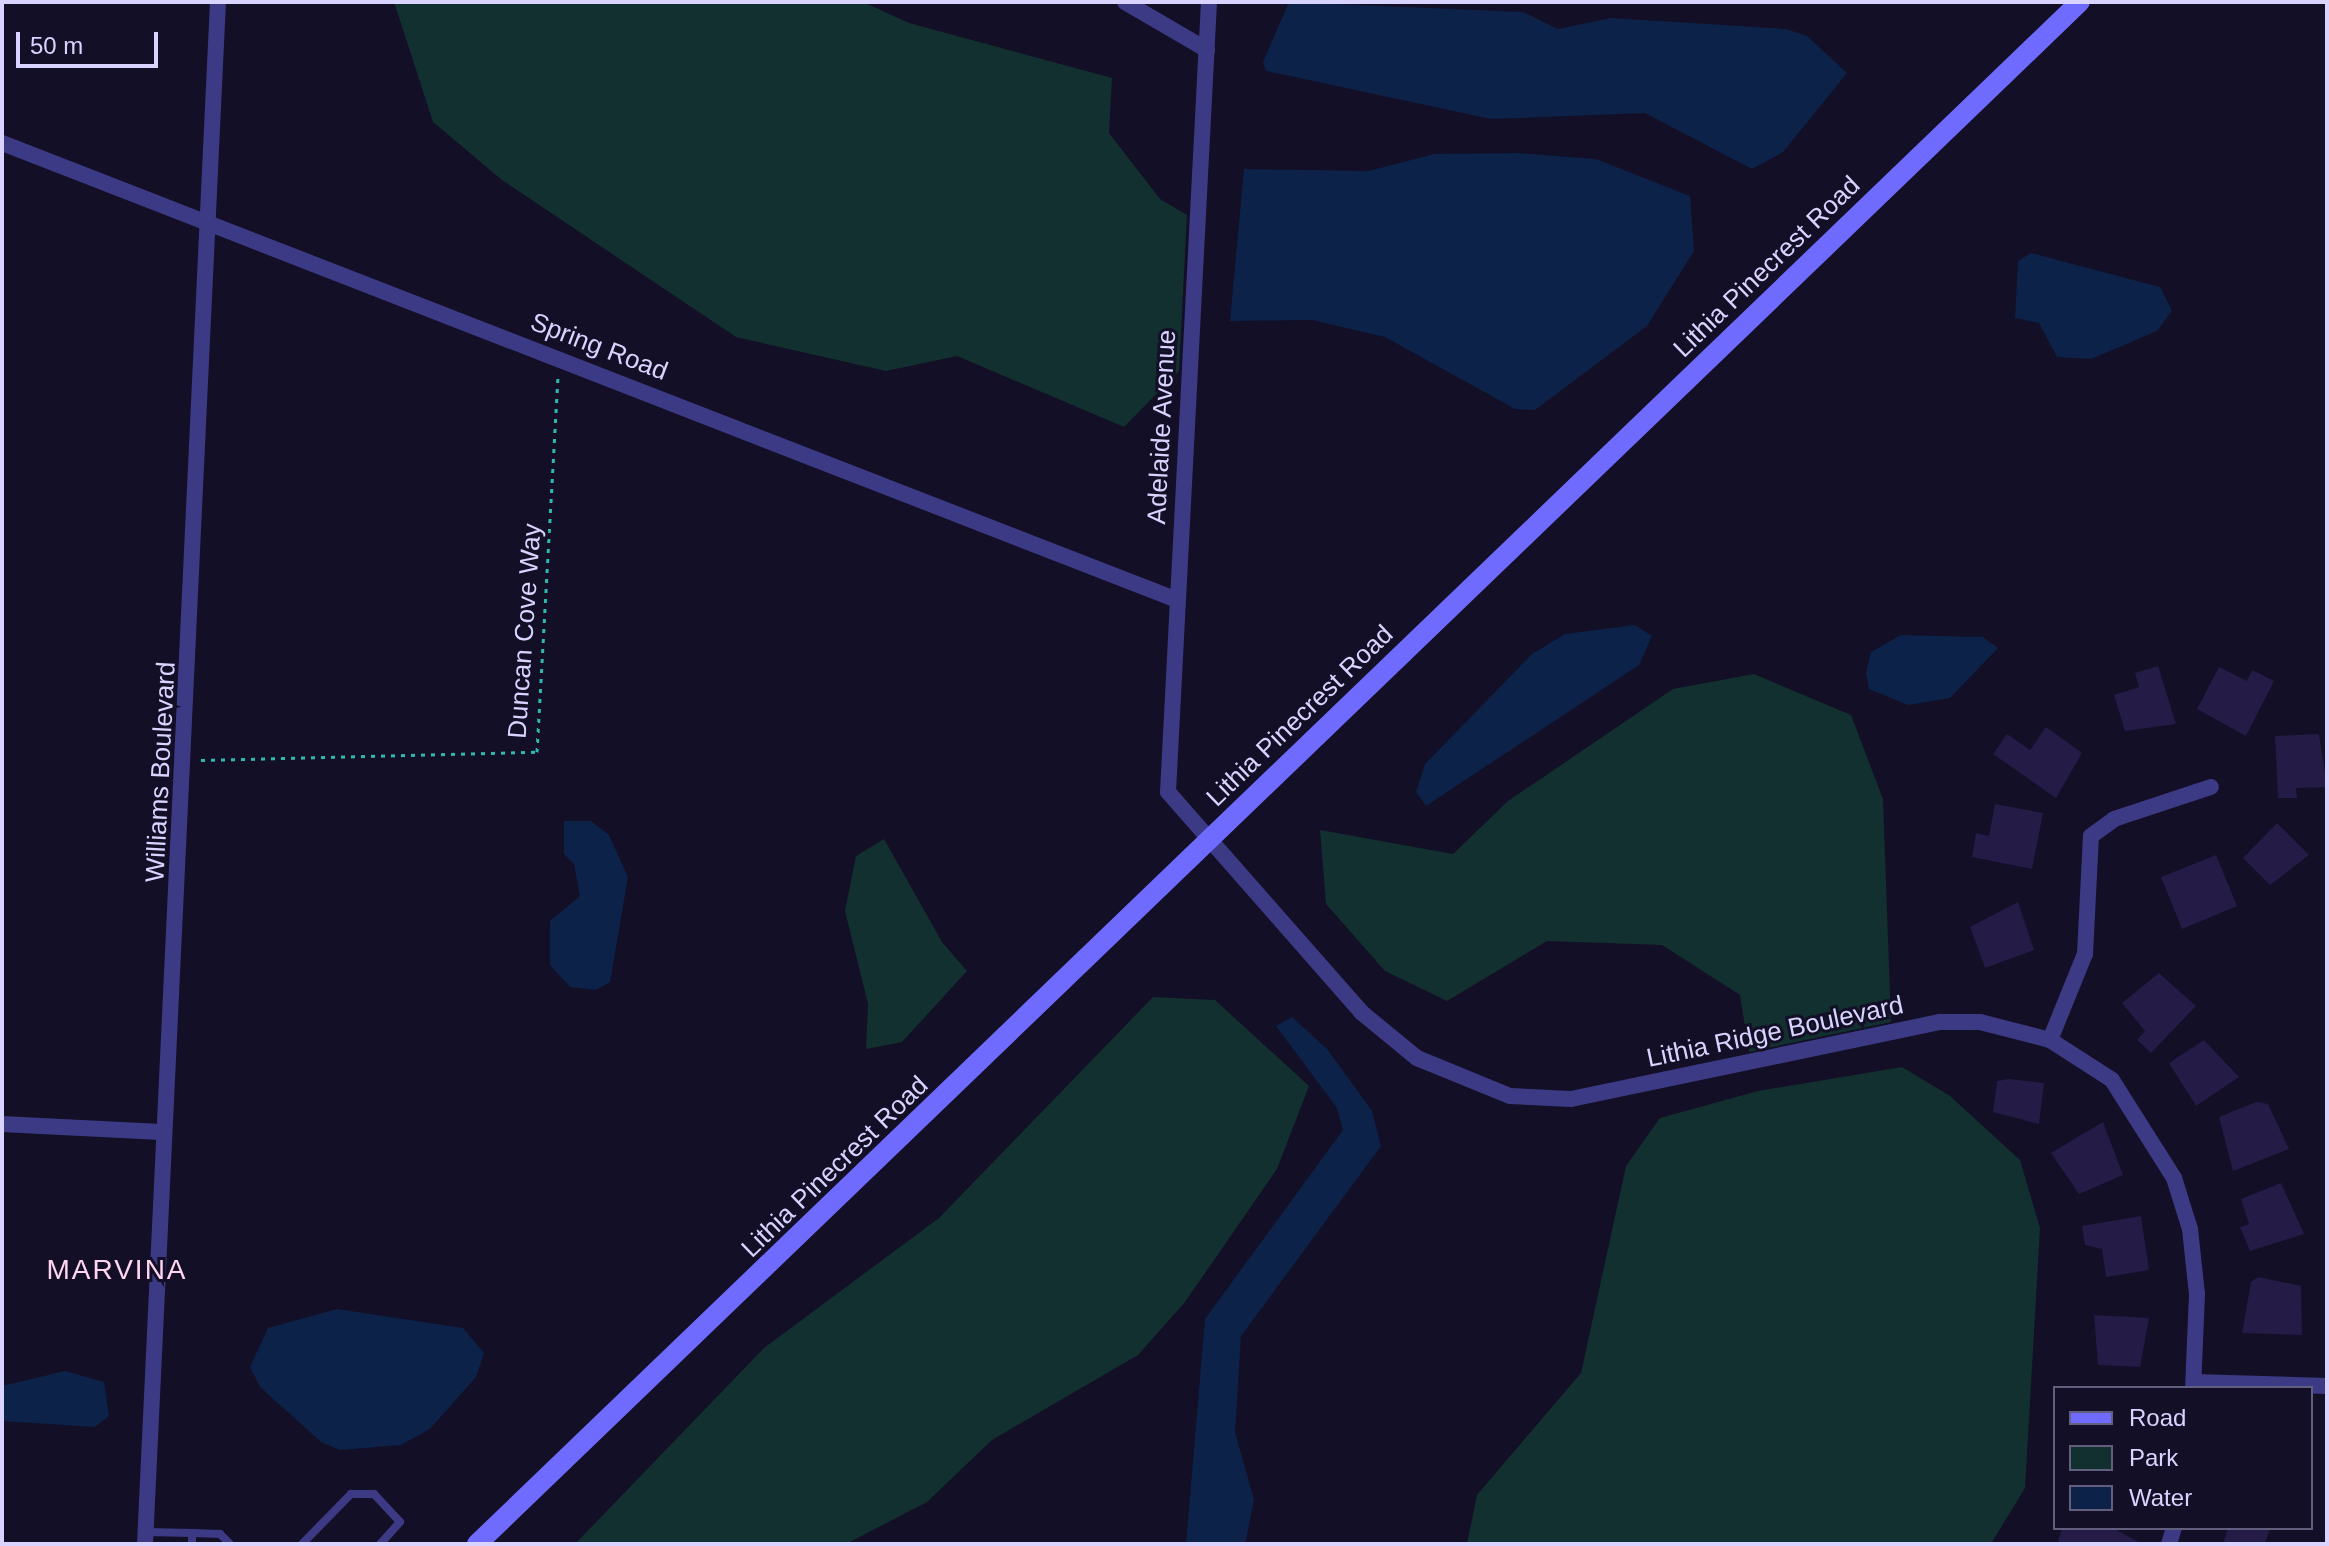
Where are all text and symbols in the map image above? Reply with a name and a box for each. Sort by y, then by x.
scale bar [20,16,162,66]
text: 50 m [30,32,83,59]
street label: Lithia Pinecrest Road [1667,170,1867,364]
street label: Spring Road [526,307,672,387]
street label: Adelaide Avenue [1141,328,1183,526]
street label: Duncan Cove Way [502,522,548,740]
street label: Lithia Pinecrest Road [1200,619,1400,813]
street label: Williams Boulevard [140,661,182,883]
street label: Lithia Ridge Boulevard [1644,990,1906,1074]
street label: Lithia Pinecrest Road [735,1070,935,1264]
district label: MARVINA [46,1253,188,1287]
legend [2053,1386,2313,1530]
text: Road [2129,1404,2186,1431]
text: Park [2129,1444,2178,1471]
text: Water [2129,1484,2192,1511]

